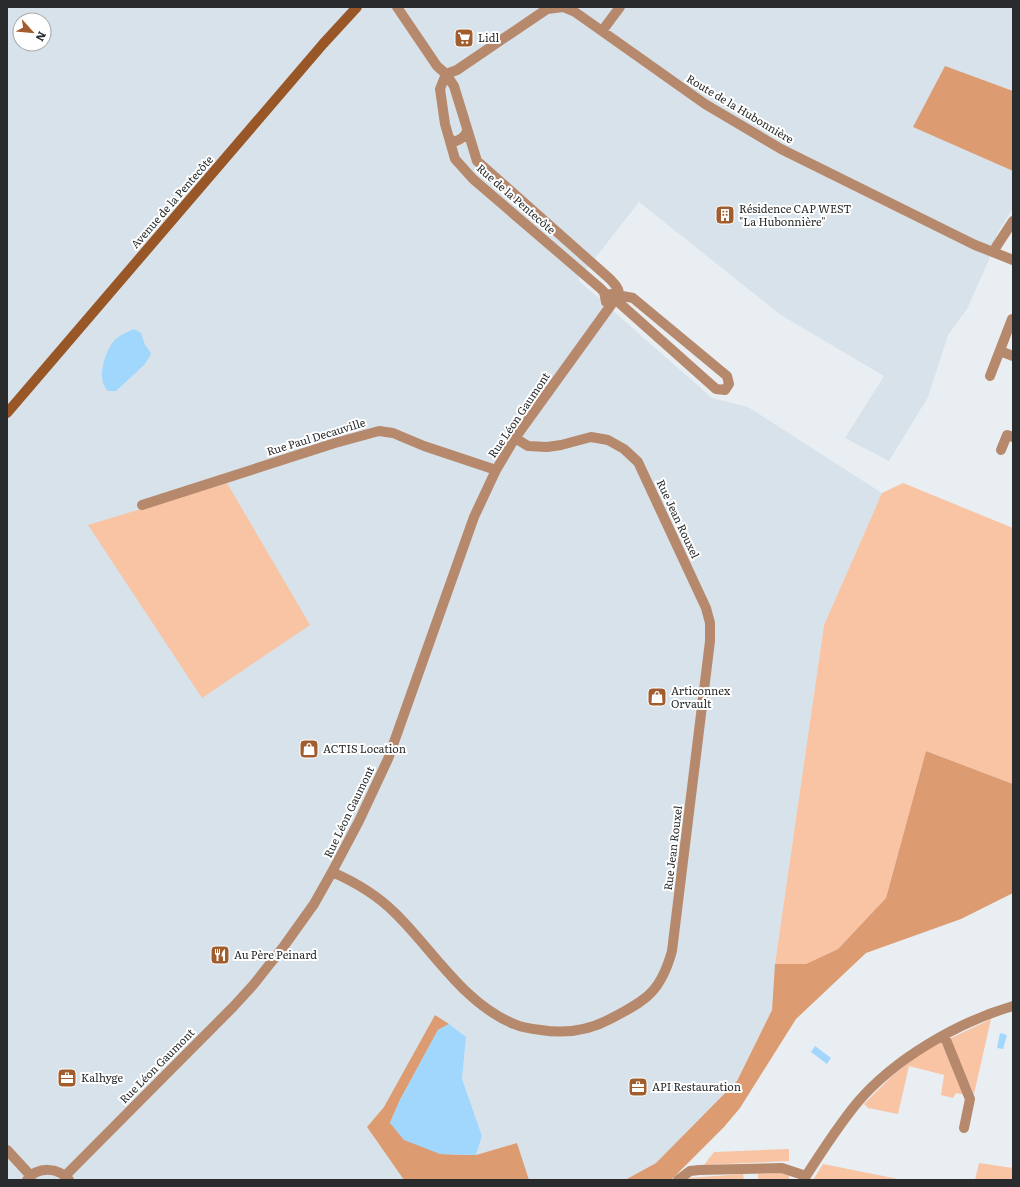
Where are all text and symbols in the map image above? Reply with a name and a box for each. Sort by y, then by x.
north arrow [12,12,52,52]
supermarket icon: Lidl [453,27,475,49]
text: N [33,29,51,45]
place label: Lidl [478,29,499,45]
street label: Route de la Hubonnière [684,70,797,147]
street label: Avenue de la Pentecôte [126,151,216,251]
street label: Rue de la Pentecôte [474,159,560,237]
place label: Résidence CAP WEST "La Hubonnière" [739,200,851,229]
building icon: Résidence CAP WEST "La Hubonnière" [714,204,736,226]
street label: Rue Léon Gaumont [484,368,553,460]
street label: Rue Paul Decauville [264,413,367,459]
street label: Rue Jean Rouxel [654,477,704,561]
place label: Articonnex Orvault [671,682,731,711]
shop icon: Articonnex Orvault [646,686,668,708]
shop icon: ACTIS Location [298,738,320,760]
place label: ACTIS Location [323,740,406,756]
street label: Rue Léon Gaumont [319,763,377,860]
street label: Rue Jean Rouxel [659,804,685,891]
restaurant icon: Au Père Peinard [209,944,231,966]
place label: Au Père Peinard [234,946,317,962]
street label: Rue Léon Gaumont [115,1024,198,1106]
office icon: Kalhyge [56,1067,78,1089]
place label: Kalhyge [81,1069,123,1085]
office icon: API Restauration [627,1076,649,1098]
place label: API Restauration [652,1078,741,1094]

